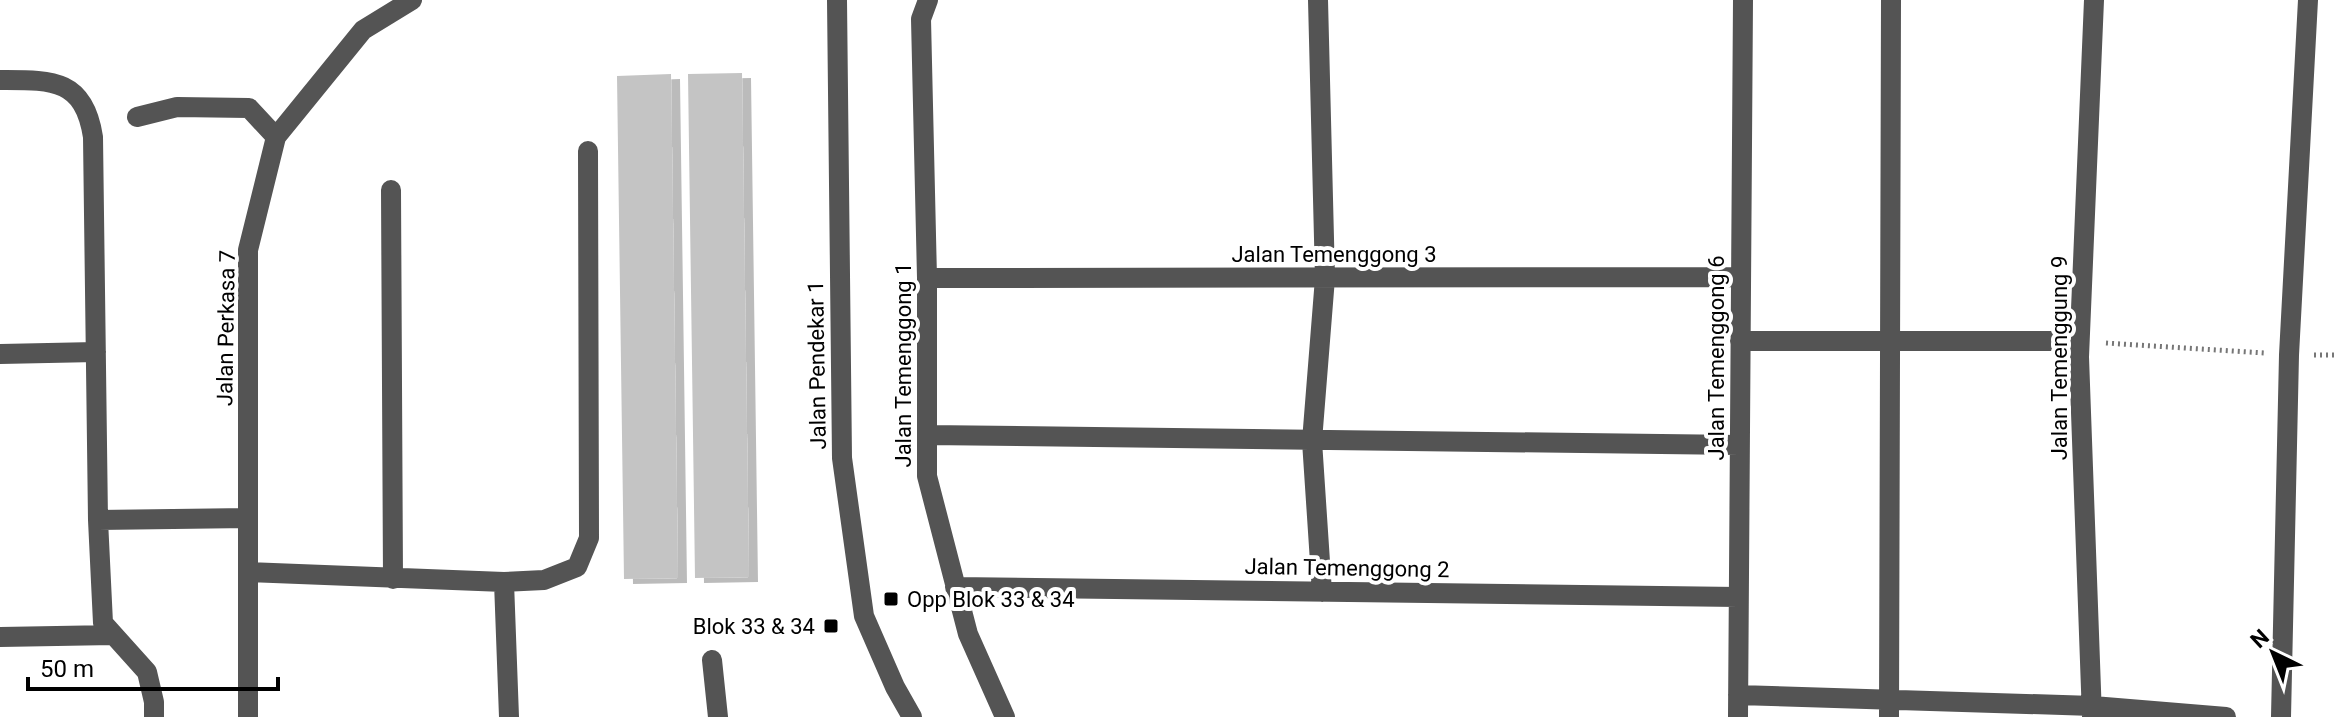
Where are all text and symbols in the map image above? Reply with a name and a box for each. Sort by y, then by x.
street label: Jalan Temenggong 3 [1231,242,1437,267]
street label: Jalan Perkasa 7 [212,250,240,406]
street label: Jalan Temenggong 6 [1704,255,1729,461]
street label: Jalan Temenggung 9 [2047,256,2072,460]
street label: Jalan Temenggong 1 [891,262,916,468]
street label: Jalan Pendekar 1 [803,280,831,450]
street label: Jalan Temenggong 2 [1244,554,1450,582]
place label: Opp Blok 33 & 34 [907,587,1075,612]
marker: Opp Blok 33 & 34 [882,590,900,608]
north arrow [2233,613,2313,693]
place label: Blok 33 & 34 [693,614,815,639]
marker: Blok 33 & 34 [822,617,840,635]
text: N [2245,624,2274,653]
scale bar [28,641,278,691]
text: 50 m [40,655,94,683]

